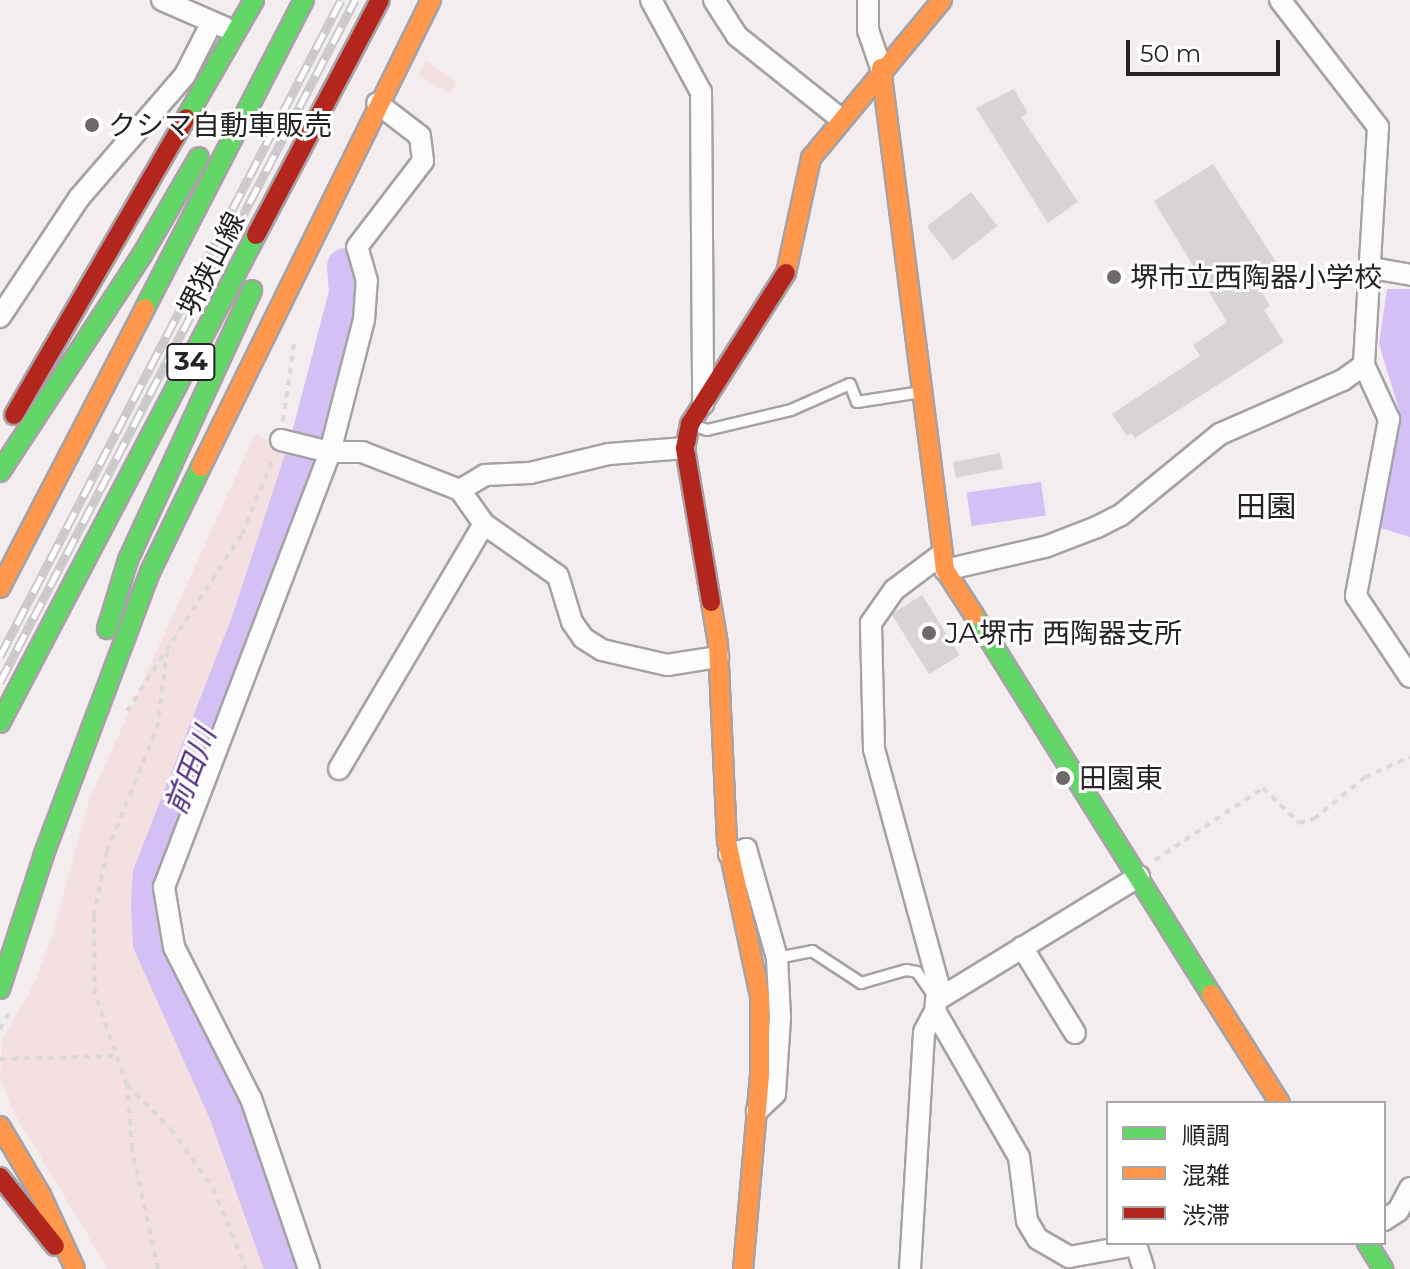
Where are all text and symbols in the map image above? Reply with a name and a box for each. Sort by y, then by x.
scale bar [1130,24,1284,74]
text: 50 m [1140,39,1201,68]
place label: クシマ自動車販売 [108,108,332,142]
marker: クシマ自動車販売 [83,116,101,134]
street label: 堺狭山線 [171,206,251,322]
place label: 堺市立西陶器小学校 [1130,260,1382,294]
marker: 堺市立西陶器小学校 [1105,268,1123,286]
road number: 34 [165,340,217,384]
district label: 田園 [1236,489,1296,525]
place label: JA堺市 西陶器支所 [945,616,1182,650]
marker: JA堺市 西陶器支所 [920,624,938,642]
water label: 前田川 [158,723,224,819]
place label: 田園東 [1079,761,1163,795]
marker: 田園東 [1054,769,1072,787]
legend [1106,1101,1386,1245]
text: 順調 [1182,1121,1230,1150]
text: 混雑 [1182,1161,1230,1190]
text: 渋滞 [1182,1201,1230,1230]

